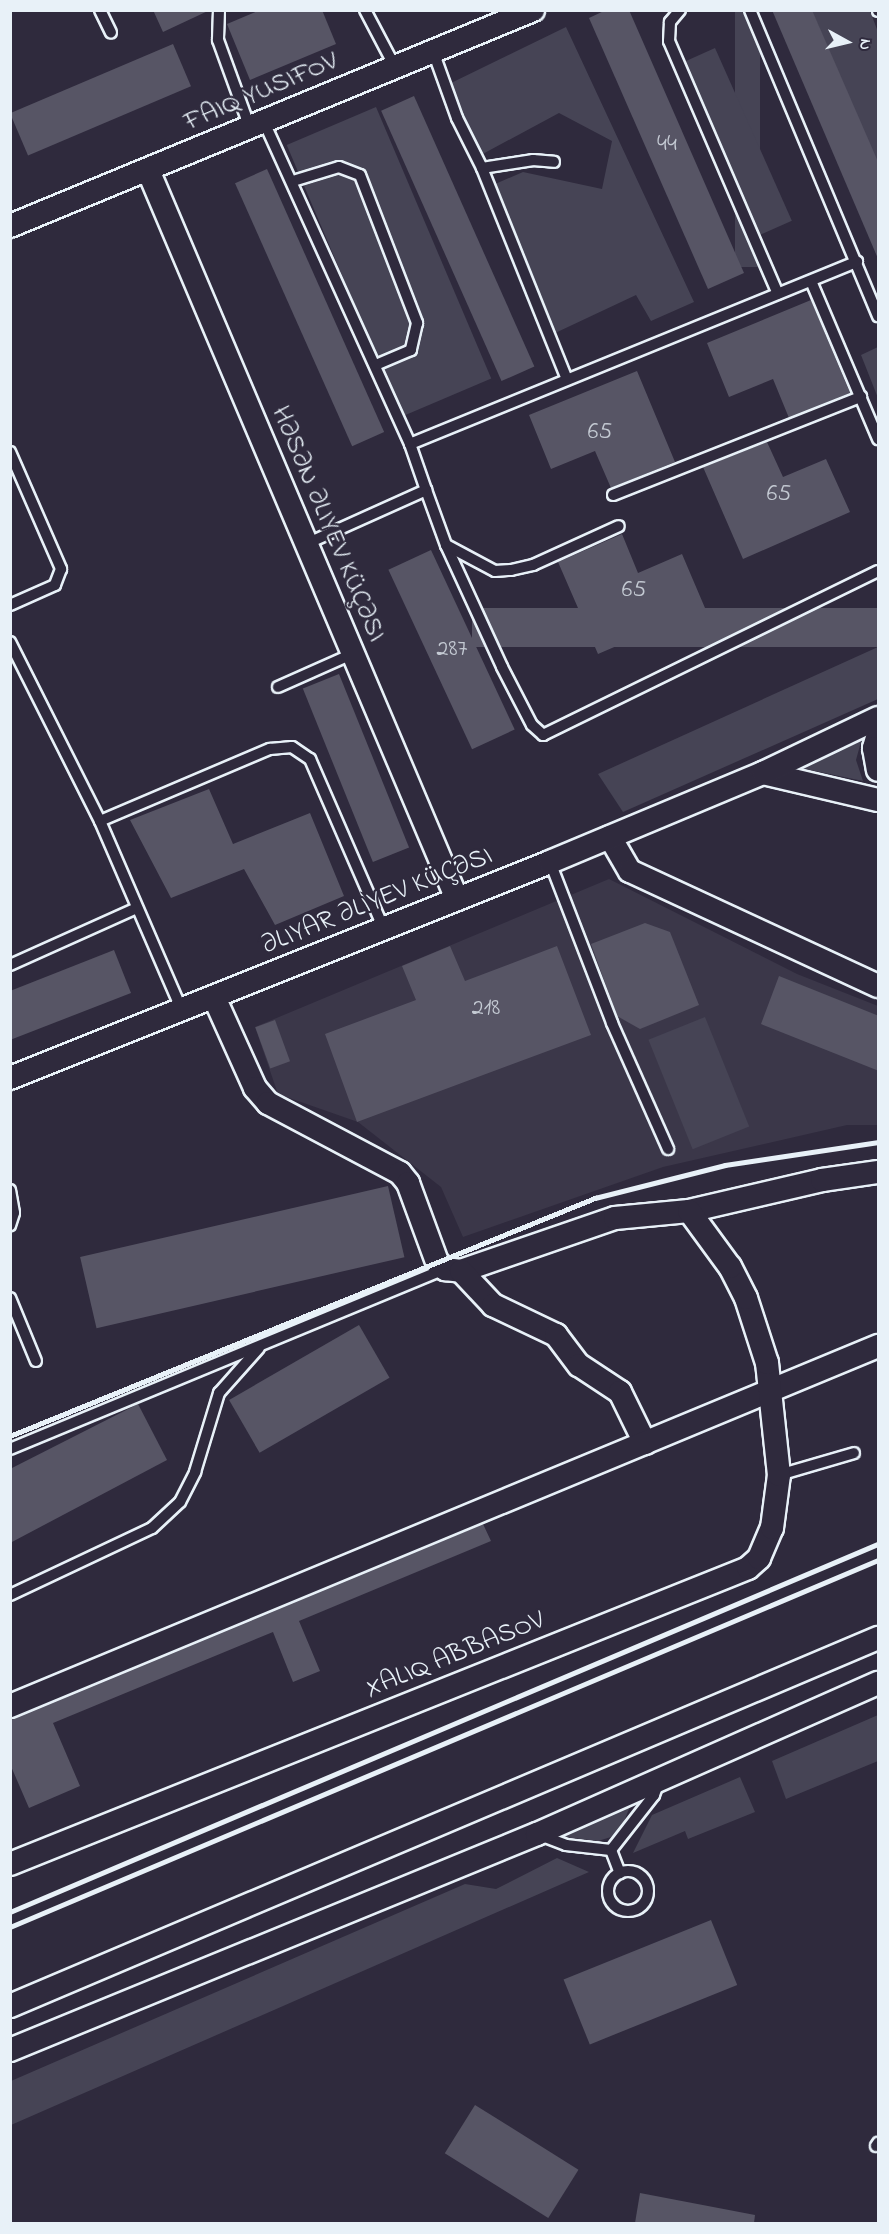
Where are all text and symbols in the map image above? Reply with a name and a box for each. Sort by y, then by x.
north arrow [817,12,877,72]
text: N [852,37,877,52]
street label: FAIQ YUSIFOV [179,45,343,139]
house number: 44 [657,131,677,159]
street label: HƏSƏN ƏLIYEV KÜÇƏSI [264,401,392,647]
house number: 65 [588,419,612,447]
house number: 65 [767,481,791,509]
house number: 65 [622,577,646,605]
house number: 287 [437,636,467,664]
street label: ƏLIYAR ƏLIYEV KÜÇƏSI [257,840,497,962]
house number: 218 [472,995,500,1023]
street label: XALIQ ABBASOV [361,1604,549,1706]

